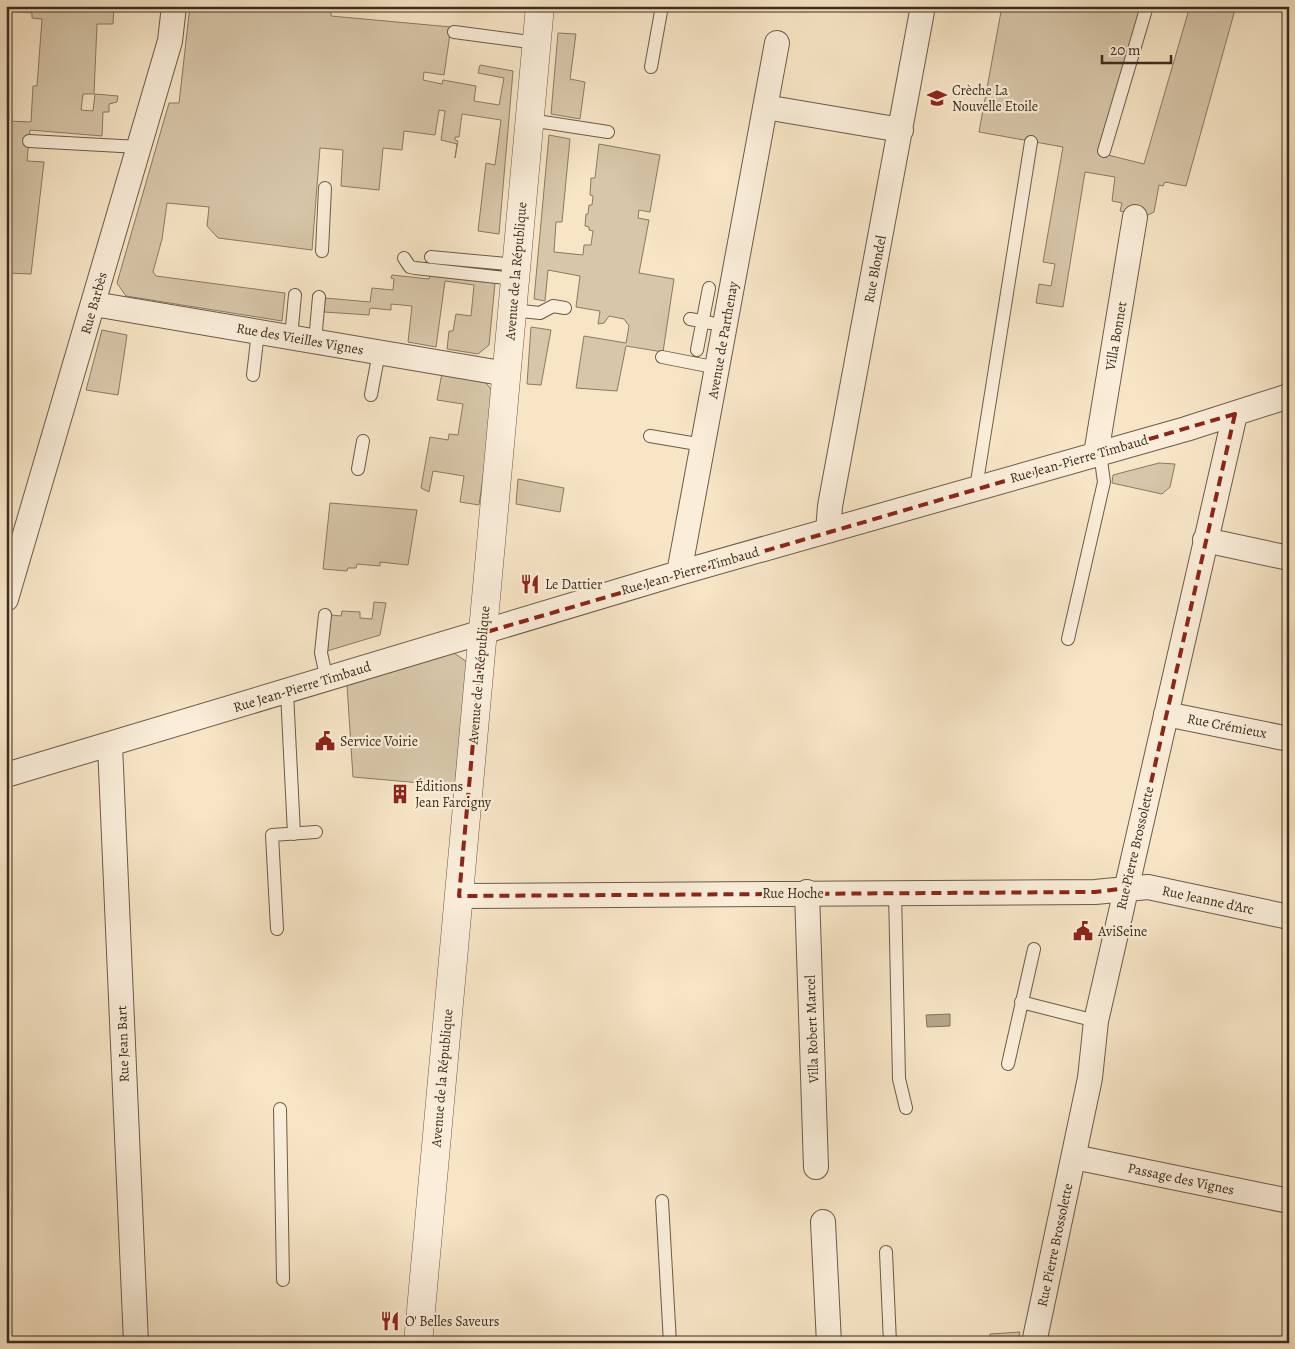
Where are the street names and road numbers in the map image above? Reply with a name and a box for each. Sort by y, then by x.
street label: Avenue de la République [500,201,532,342]
street label: Rue Blondel [859,233,891,304]
street label: Rue Barbès [76,270,112,336]
street label: Avenue de Parthenay [703,279,743,401]
street label: Villa Bonnet [1100,300,1131,373]
street label: Rue des Vieilles Vignes [235,318,365,360]
street label: Rue Jean-Pierre Timbaud [1008,430,1151,488]
street label: Rue Jean-Pierre Timbaud [619,542,762,600]
street label: Avenue de la République [463,605,495,746]
street label: Rue Jean-Pierre Timbaud [231,657,374,717]
street label: Rue Crémieux [1186,709,1269,743]
street label: Rue Pierre Brossolette [1112,784,1158,912]
street label: Rue Jeanne d'Arc [1160,881,1256,919]
street label: Rue Hoche [762,884,824,903]
street label: Villa Robert Marcel [801,974,823,1084]
street label: Rue Jean Bart [112,1005,134,1083]
street label: Avenue de la République [426,1008,458,1149]
street label: Passage des Vignes [1126,1158,1236,1200]
street label: Rue Pierre Brossolette [1033,1181,1077,1309]

